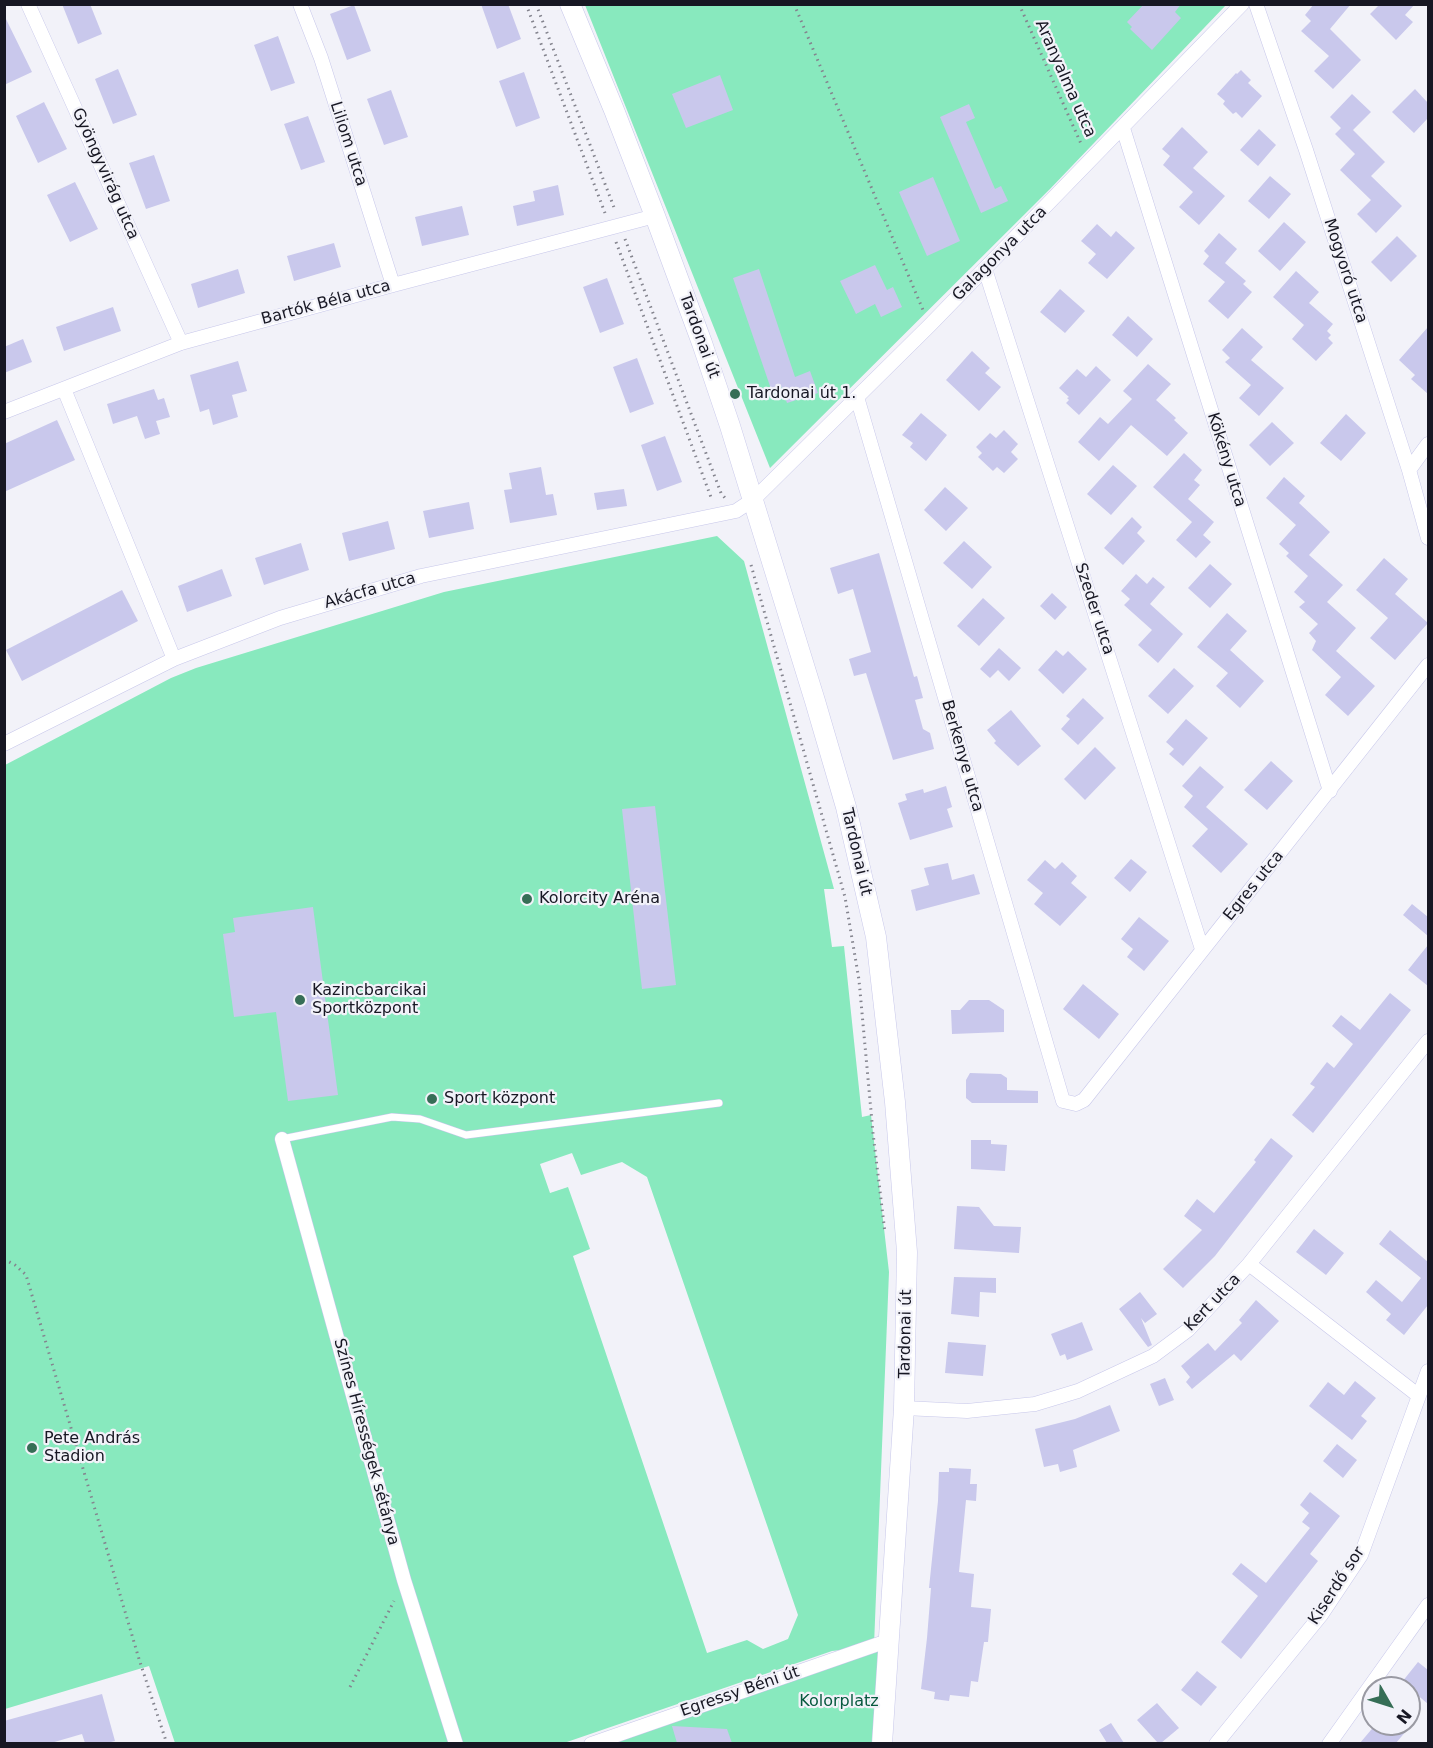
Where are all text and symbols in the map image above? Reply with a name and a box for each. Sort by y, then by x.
street label: Aranyalma utca [1030,17,1100,141]
street label: Liliom utca [325,99,371,189]
street label: Gyöngyvirág utca [67,105,143,243]
street label: Galagonya utca [949,203,1051,305]
street label: Mogyoró utca [1319,216,1371,326]
street label: Bartók Béla utca [259,277,393,329]
street label: Tardonai út [675,291,723,381]
place label: Tardonai út 1. [747,384,856,404]
marker: Tardonai út 1. [728,387,742,401]
street label: Kökény utca [1203,410,1249,510]
street label: Szeder utca [1070,561,1118,657]
street label: Akácfa utca [322,569,418,613]
street label: Berkenye utca [937,698,987,814]
street label: Tardonai út [837,806,875,898]
street label: Egres utca [1220,847,1288,925]
place label: Kolorcity Aréna [539,889,660,909]
marker: Kolorcity Aréna [520,892,534,906]
place label: Kazincbarcikai Sportközpont [312,981,426,1019]
marker: Kazincbarcikai Sportközpont [293,993,307,1007]
place label: Sport központ [444,1089,555,1109]
marker: Sport központ [425,1092,439,1106]
street label: Kert utca [1181,1270,1245,1336]
street label: Tardonai út [896,1289,916,1379]
street label: Színes Hírességek sétánya [329,1336,403,1548]
place label: Pete András Stadion [44,1429,140,1467]
marker: Pete András Stadion [25,1441,39,1455]
street label: Kiserdő sor [1305,1543,1369,1629]
street label: Egressy Béni út [678,1663,802,1721]
north arrow [1361,1676,1421,1736]
park label: Kolorplatz [799,1692,879,1712]
text: N [1392,1705,1415,1728]

